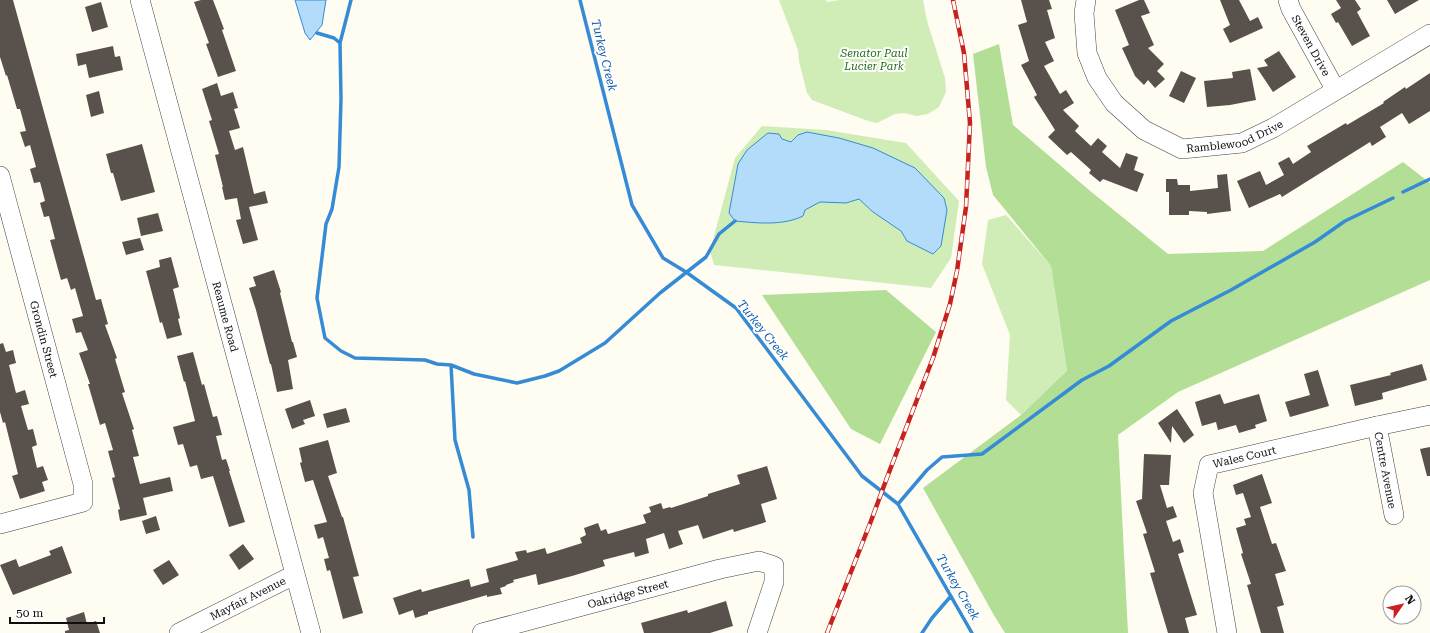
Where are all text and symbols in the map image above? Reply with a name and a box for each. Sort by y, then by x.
street label: Steven Drive [1289,13,1333,78]
water label: Turkey Creek [588,18,620,93]
park label: Senator Paul Lucier Park [839,47,908,73]
street label: Ramblewood Drive [1186,117,1286,156]
street label: Reaume Road [209,280,241,353]
water label: Turkey Creek [734,297,792,363]
street label: Grondin Street [27,299,60,379]
street label: Centre Avenue [1371,431,1399,510]
street label: Wales Court [1212,444,1277,471]
water label: Turkey Creek [934,552,983,623]
street label: Mayfair Avenue [208,574,288,623]
street label: Oakridge Street [586,577,670,611]
north arrow [1382,585,1422,625]
text: N [1402,593,1418,607]
scale bar [10,599,104,625]
text: 50 m [16,606,43,620]

